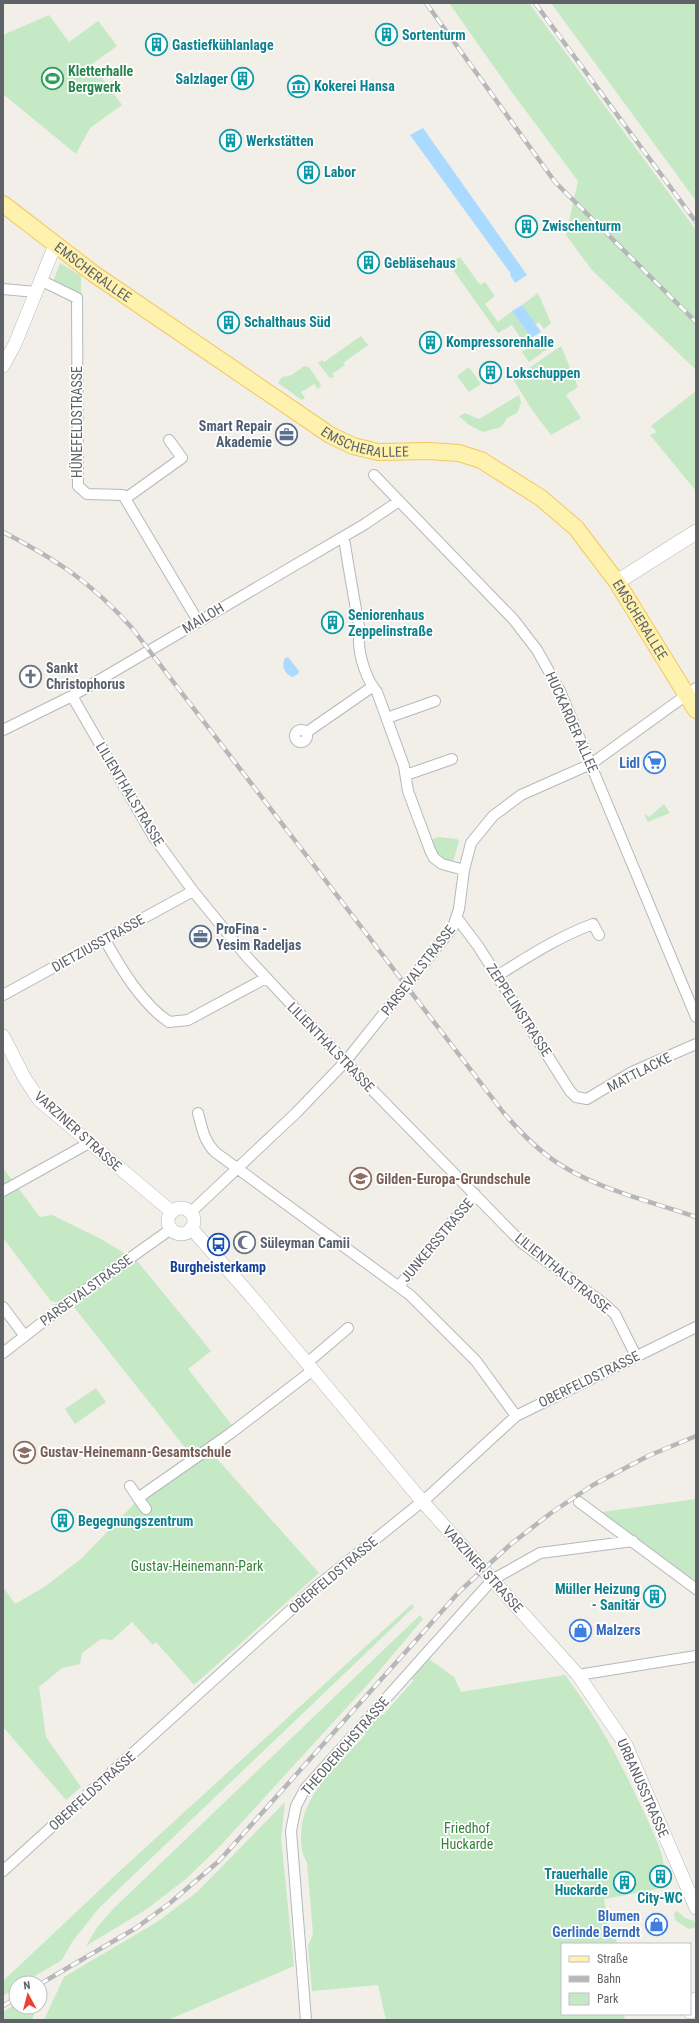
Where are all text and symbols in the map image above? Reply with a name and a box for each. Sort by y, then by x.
building icon: Sortenturm [374,22,400,48]
place label: Sortenturm [402,27,466,43]
building icon: Gastiefkühlanlage [144,32,170,58]
place label: Gastiefkühlanlage [172,37,274,53]
place label: Kletterhalle Bergwerk [68,63,133,95]
sports icon: Kletterhalle Bergwerk [40,66,66,92]
building icon: Salzlager [230,66,256,92]
place label: Salzlager [175,71,228,87]
museum icon: Kokerei Hansa [286,73,312,99]
place label: Kokerei Hansa [314,78,395,94]
building icon: Werkstätten [217,128,243,154]
place label: Werkstätten [246,133,314,149]
building icon: Labor [296,159,322,185]
place label: Labor [324,164,356,180]
building icon: Zwischenturm [513,213,539,239]
place label: Zwischenturm [542,218,621,234]
street label: EMSCHERALLEE [52,239,135,305]
building icon: Gebläsehaus [355,250,381,276]
place label: Gebläsehaus [384,255,456,271]
building icon: Schalthaus Süd [215,309,241,335]
place label: Schalthaus Süd [244,314,331,330]
building icon: Kompressorenhalle [418,329,444,355]
place label: Kompressorenhalle [446,334,554,350]
building icon: Lokschuppen [478,360,504,386]
place label: Lokschuppen [506,365,580,381]
street label: HÜNEFELDSTRASSE [69,366,85,478]
place label: Smart Repair Akademie [199,418,272,450]
office icon: Smart Repair Akademie [274,421,300,447]
street label: EMSCHERALLEE [318,423,409,461]
street label: EMSCHERALLEE [609,577,671,663]
street label: MAILOH [179,599,227,637]
place label: Seniorenhaus Zeppelinstraße [348,607,433,639]
building icon: Seniorenhaus Zeppelinstraße [320,610,346,636]
place label: Sankt Christophorus [46,660,125,692]
church icon: Sankt Christophorus [17,663,43,689]
street label: HUCKARDER ALLEE [543,669,601,775]
street label: LILIENTHALSTRASSE [93,739,167,849]
supermarket icon: Lidl [642,750,668,776]
place label: Lidl [619,755,640,771]
street label: DIETZIUSSTRASSE [49,911,147,975]
place label: ProFina - Yesim Radeljas [216,921,301,953]
street label: PARSEVALSTRASSE [378,922,458,1018]
office icon: ProFina - Yesim Radeljas [188,924,214,950]
street label: ZEPPELINSTRASSE [483,961,555,1059]
street label: LILIENTHALSTRASSE [284,999,378,1095]
street label: MATTLACKE [604,1049,674,1095]
street label: VARZINER STRASSE [31,1088,125,1174]
school or university icon: Gilden-Europa-Grundschule [347,1166,373,1192]
place label: Gilden-Europa-Grundschule [376,1171,531,1187]
street label: JUNKERSSTRASSE [397,1195,477,1285]
mosque icon: Süleyman Camii [231,1230,257,1256]
street label: LILIENTHALSTRASSE [512,1230,614,1316]
bus stop icon: Burgheisterkamp [205,1232,231,1258]
place label: Süleyman Camii [260,1235,350,1251]
street label: PARSEVALSTRASSE [37,1251,135,1329]
place label: Burgheisterkamp [170,1259,266,1275]
street label: OBERFELDSTRASSE [536,1348,642,1410]
school or university icon: Gustav-Heinemann-Gesamtschule [12,1439,38,1465]
place label: Gustav-Heinemann-Gesamtschule [40,1444,231,1460]
building icon: Begegnungszentrum [50,1508,76,1534]
place label: Begegnungszentrum [78,1513,193,1529]
street label: VARZINER STRASSE [440,1522,526,1616]
street label: OBERFELDSTRASSE [286,1533,380,1617]
park label: Gustav-Heinemann-Park [131,1558,264,1574]
place label: Müller Heizung - Sanitär [555,1581,640,1613]
building icon: Müller Heizung - Sanitär [642,1584,668,1610]
shop icon: Malzers [567,1617,593,1643]
place label: Malzers [596,1622,641,1638]
street label: THEODERICHSTRASSE [298,1693,392,1799]
street label: URBANUSSTRASSE [614,1736,672,1840]
street label: OBERFELDSTRASSE [46,1748,138,1834]
park label: Friedhof Huckarde [441,1820,494,1852]
building icon: City-WC [647,1863,673,1889]
place label: Trauerhalle Huckarde [544,1866,608,1898]
building icon: Trauerhalle Huckarde [611,1869,637,1895]
place label: City-WC [637,1890,683,1906]
place label: Blumen Gerlinde Berndt [552,1908,640,1940]
shop icon: Blumen Gerlinde Berndt [643,1911,669,1937]
legend [561,1943,691,2015]
text: Straße [597,1952,628,1966]
text: Bahn [597,1972,621,1986]
north arrow [8,1975,48,2015]
text: N [23,1979,31,1992]
text: Park [597,1992,619,2006]

